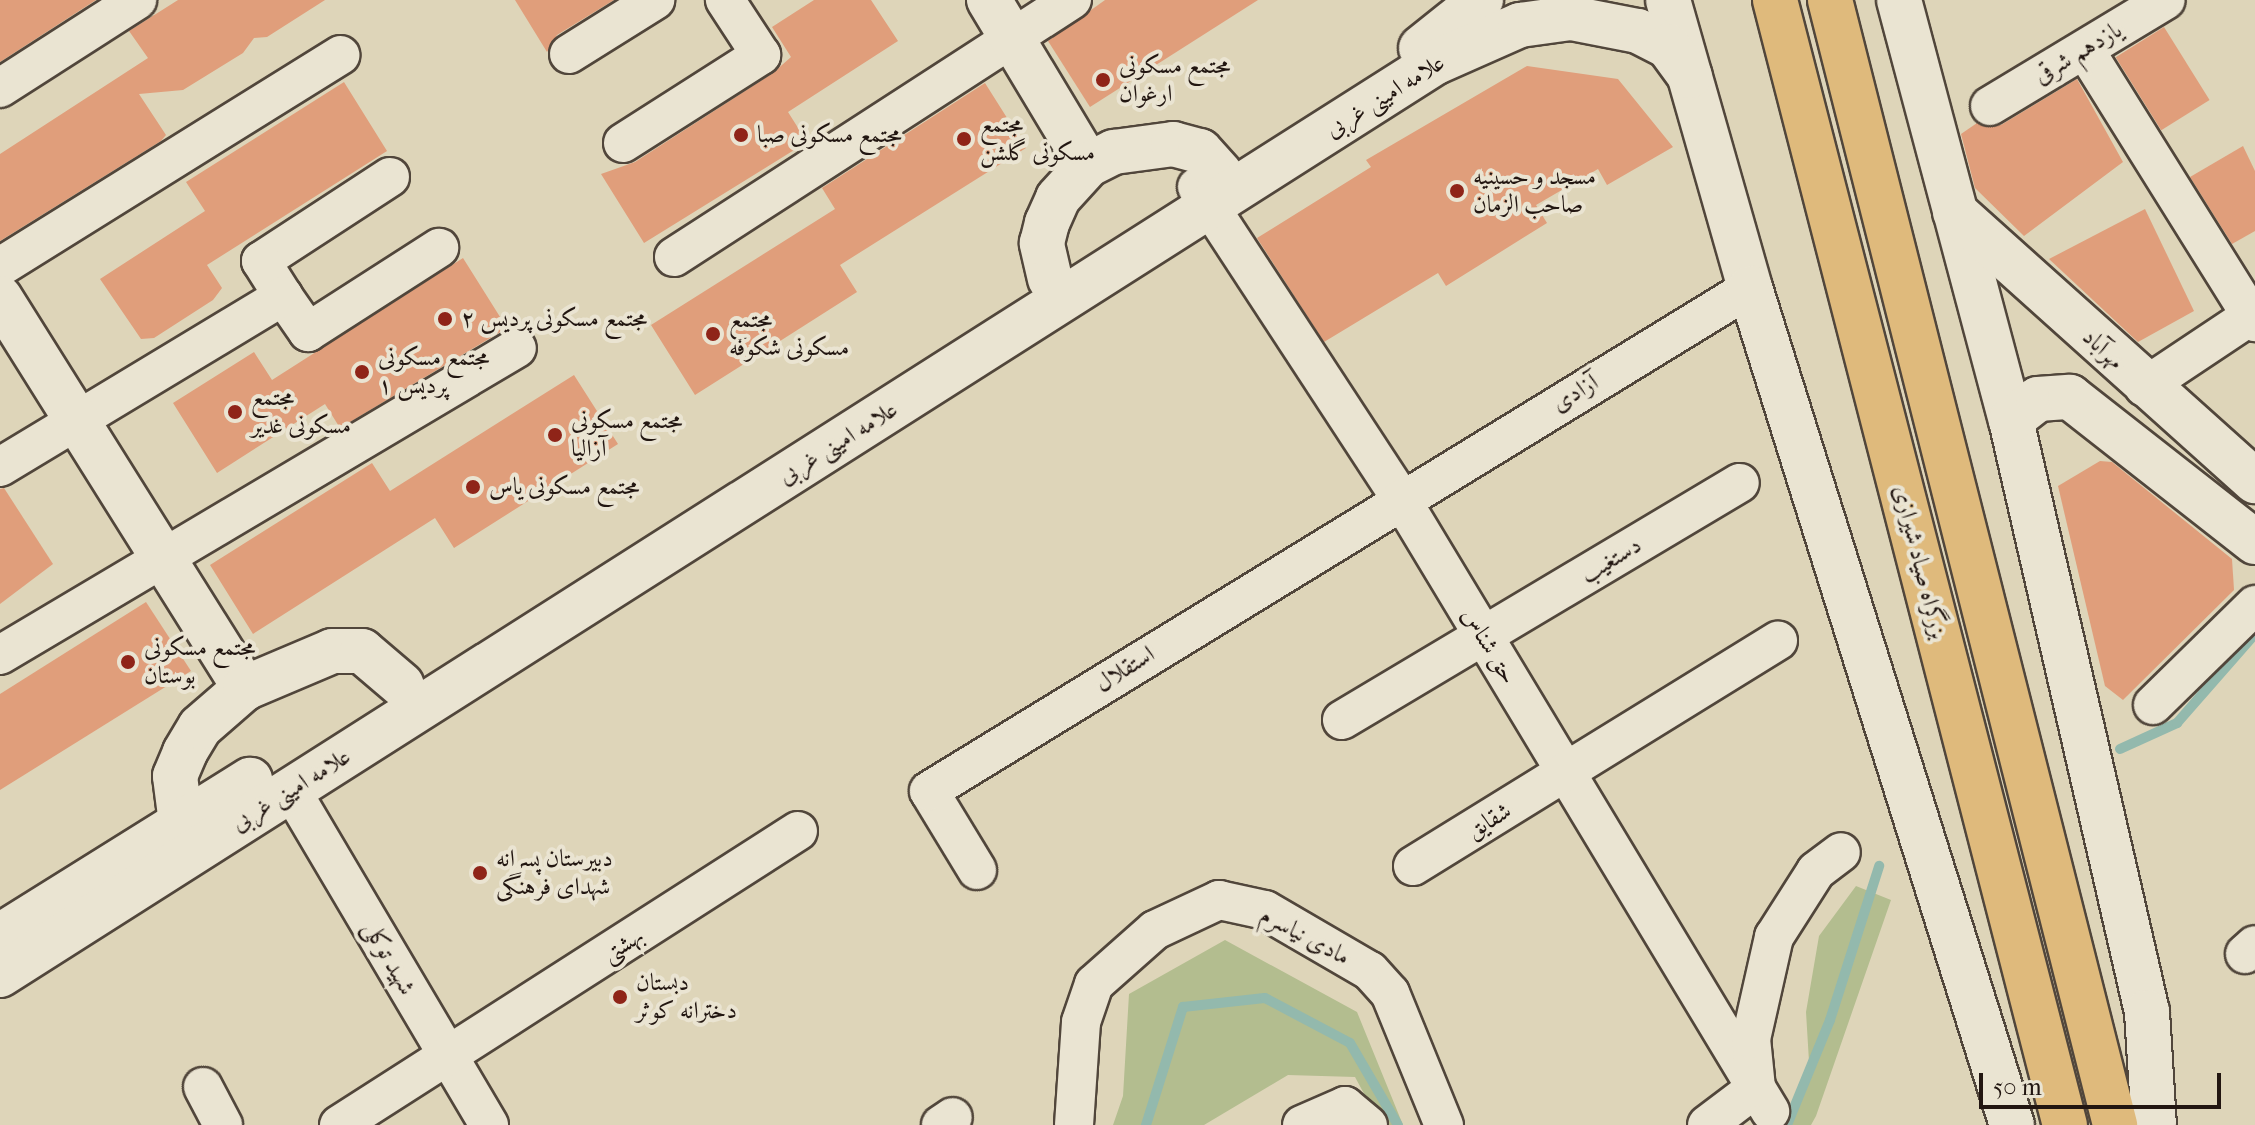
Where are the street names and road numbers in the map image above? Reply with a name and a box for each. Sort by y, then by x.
street label: یازدهم شرقی [2029,16,2127,90]
street label: علامه امینی غربی [1320,48,1450,144]
street label: مهرآباد [2076,322,2130,376]
street label: آزادی [1547,368,1603,418]
street label: علامه امینی غربی [773,395,903,491]
street label: بزرگراه صیاد شیرازی [1887,482,1953,642]
street label: دستغیب [1575,531,1647,589]
street label: حق شناس [1455,602,1523,690]
street label: استقلال [1090,640,1160,698]
street label: علامه امینی غربی [226,742,356,838]
street label: شقایق [1461,796,1517,846]
street label: مادی نیاسرم [1255,900,1355,972]
street label: شهید توکلی [356,916,422,1000]
street label: بهشتی [597,921,649,969]

